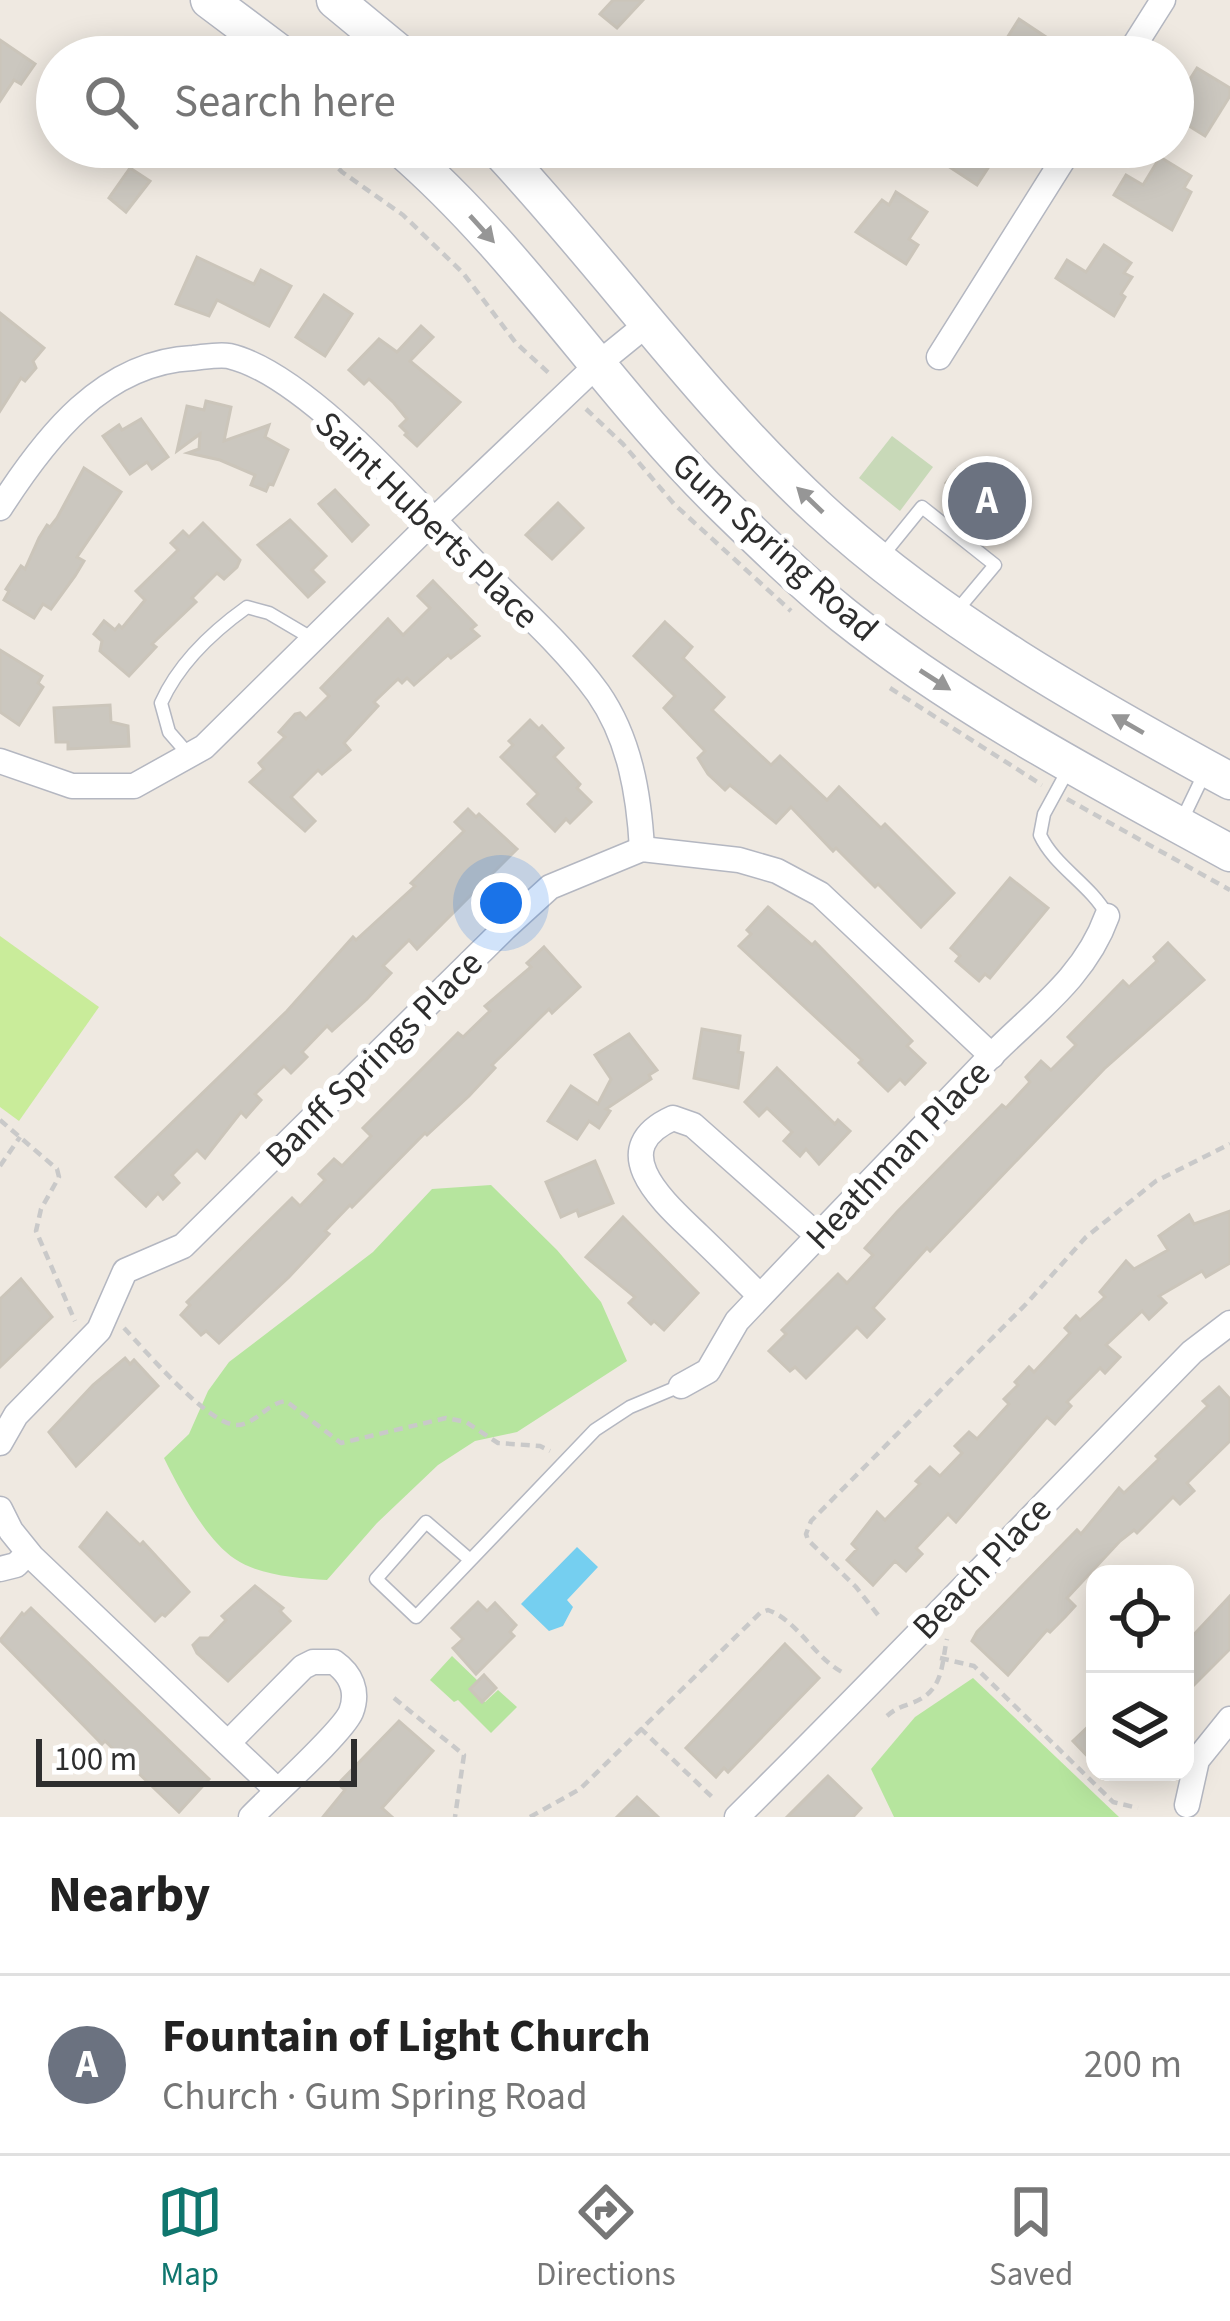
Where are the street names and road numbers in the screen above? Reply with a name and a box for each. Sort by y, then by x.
street label: Saint Huberts Place [304,400,550,641]
street label: Gum Spring Road [661,441,889,654]
street label: Banff Springs Place [254,939,494,1179]
street label: Heathman Place [794,1049,1002,1261]
street label: Beach Place [901,1485,1063,1651]

